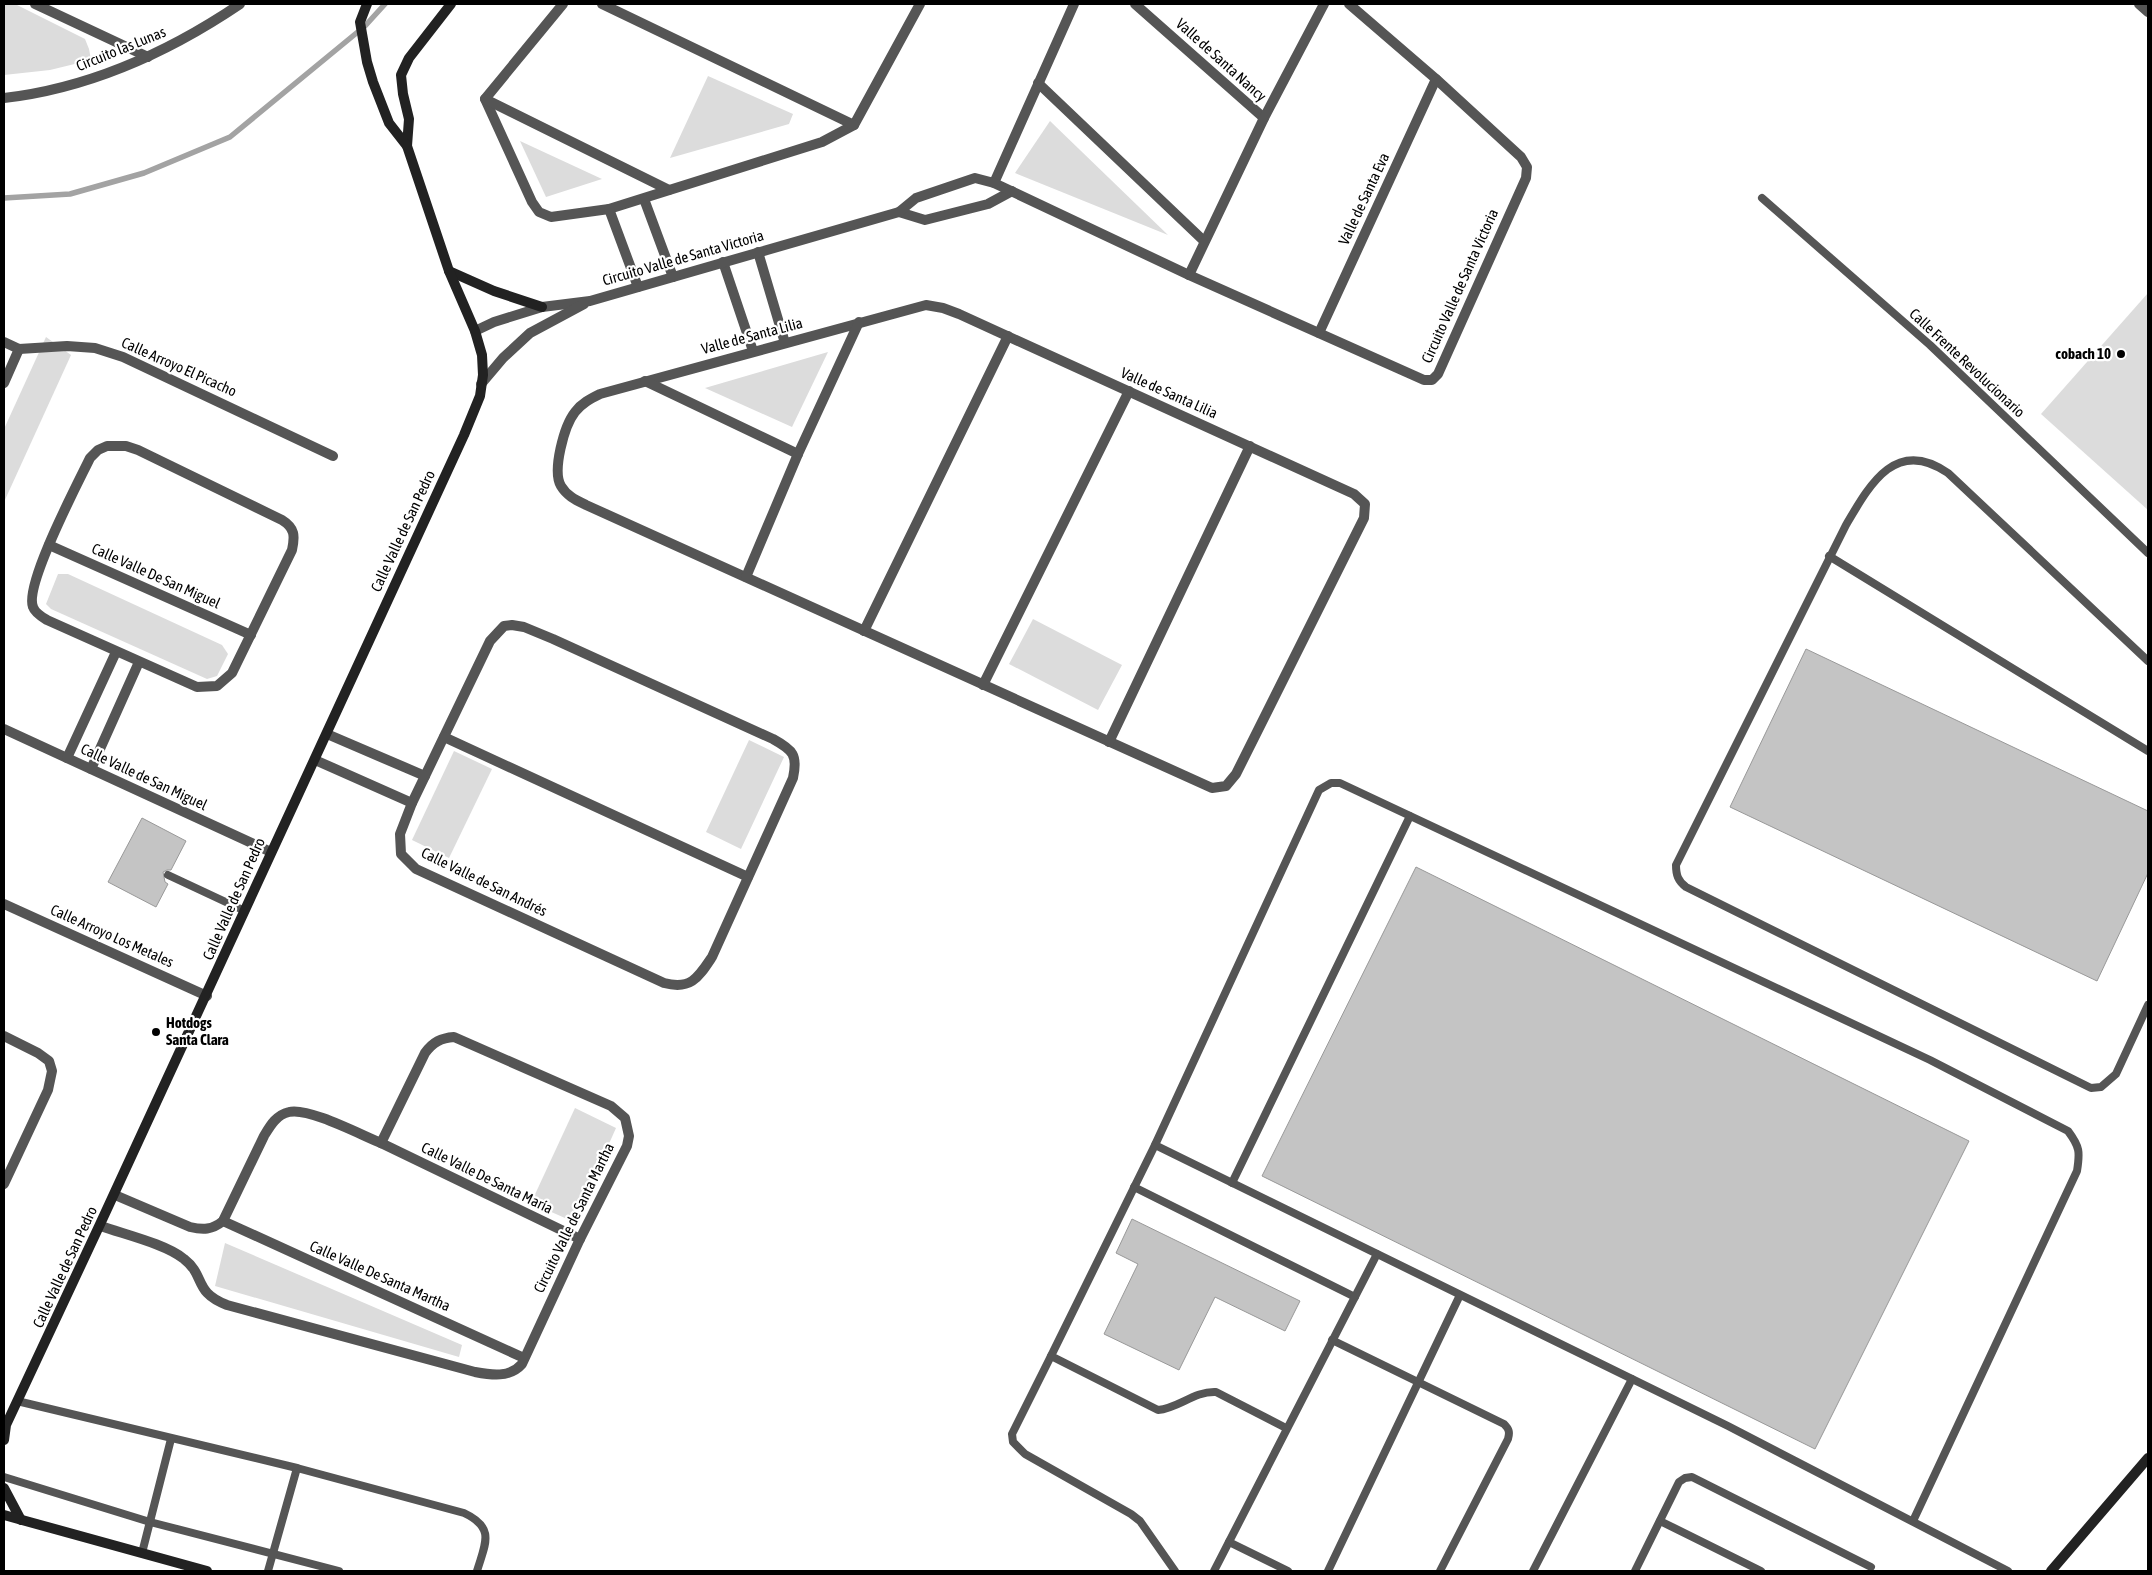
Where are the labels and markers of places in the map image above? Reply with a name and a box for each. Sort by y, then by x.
place label: cobach 10 [2055,345,2111,362]
marker: cobach 10 [2115,348,2127,360]
place label: Hotdogs Santa Clara [166,1014,229,1048]
marker: Hotdogs Santa Clara [150,1026,162,1038]

